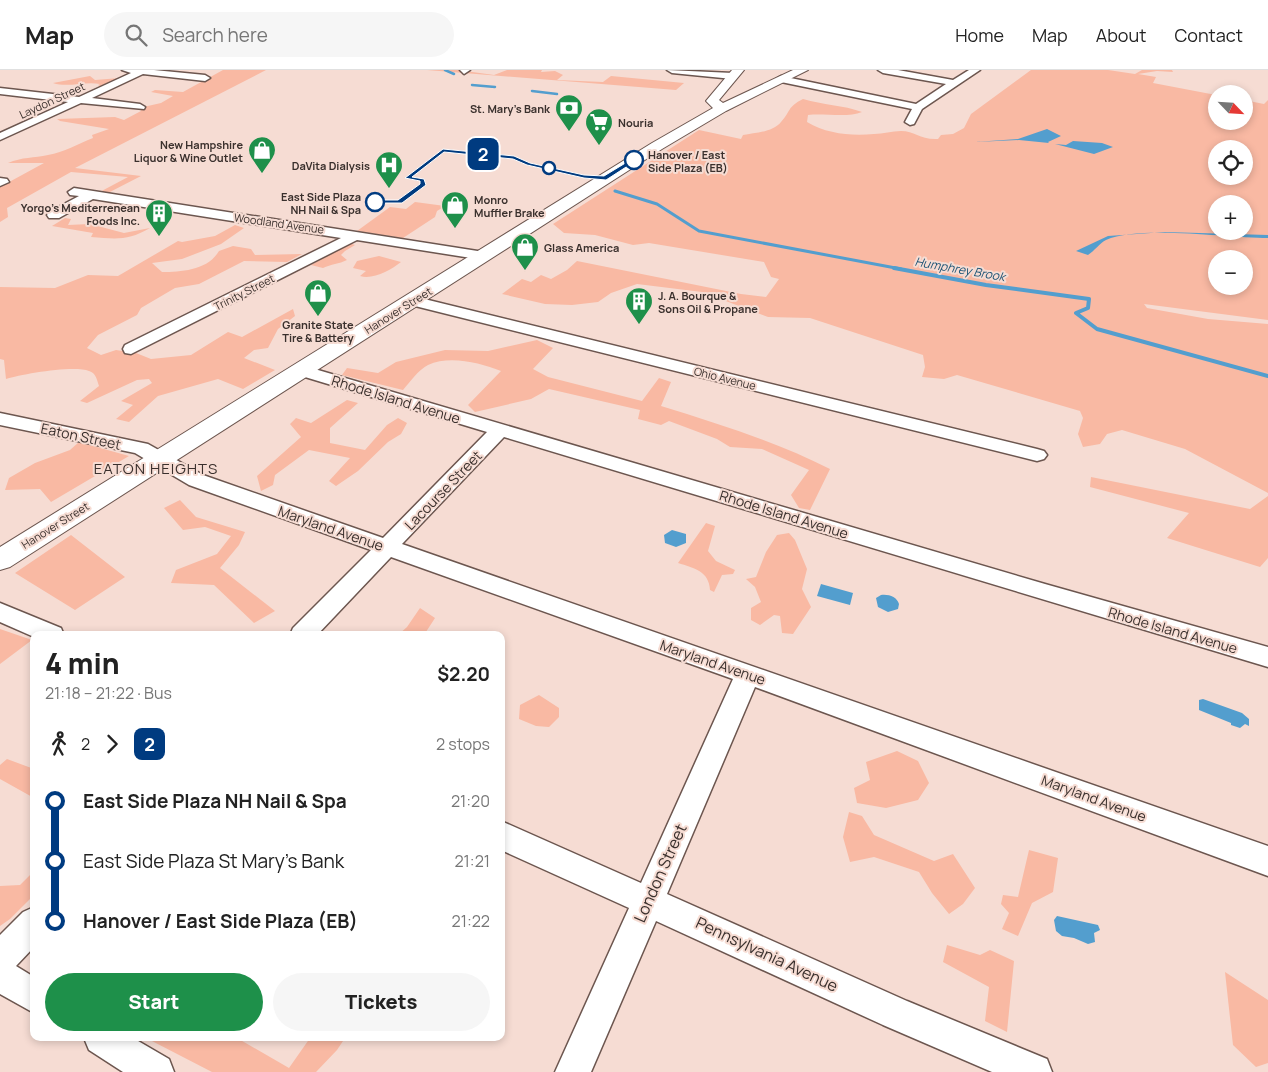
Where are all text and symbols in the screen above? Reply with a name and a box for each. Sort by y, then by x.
search box [104,12,454,57]
text: Map [25,18,74,51]
icon: search [122,21,150,49]
text: Search here [162,22,268,48]
text: Home [955,23,1004,47]
text: Map [1032,23,1068,47]
text: About [1096,23,1146,47]
text: Contact [1174,23,1243,47]
street label: Laydon Street [17,78,87,122]
north arrow [1208,85,1252,130]
map controls [1208,85,1253,295]
bank icon: St. Mary's Bank [554,93,584,132]
place label: St. Mary's Bank [470,101,551,116]
supermarket icon: Nouria [584,107,614,146]
place label: Nouria [618,115,653,130]
shop icon: New Hampshire Liquor & Wine Outlet [247,135,277,174]
place label: New Hampshire Liquor & Wine Outlet [134,137,243,165]
line badge: 2 [467,138,499,170]
button: locate [1208,140,1253,185]
text: 2 [478,142,488,166]
place label: Hanover / East Side Plaza (EB) [648,147,728,175]
hospital icon: DaVita Dialysis [374,150,404,189]
marker: Hanover / East Side Plaza (EB) [624,150,644,170]
place label: DaVita Dialysis [292,158,370,173]
unlabelled marker [542,161,556,175]
place label: East Side Plaza NH Nail & Spa [281,189,361,217]
shop icon: Monro Muffler Brake [440,190,470,229]
marker: East Side Plaza NH Nail & Spa [365,192,385,212]
place label: Monro Muffler Brake [474,192,545,220]
button: + [1208,195,1253,240]
building icon: Yorgo's Mediterrenean Foods Inc. [144,198,174,237]
place label: Yorgo's Mediterrenean Foods Inc. [21,200,140,228]
street label: Woodland Avenue [233,209,326,237]
shop icon: Glass America [510,232,540,271]
place label: Glass America [544,240,619,255]
button: − [1208,250,1253,295]
water label: Humphrey Brook [914,253,1008,286]
street label: Trinity Street [211,270,277,314]
shop icon: Granite State Tire & Battery [303,278,333,317]
street label: Hanover Street [362,283,434,337]
building icon: J. A. Bourque & Sons Oil & Propane [624,286,654,325]
place label: J. A. Bourque & Sons Oil & Propane [658,288,758,316]
place label: Granite State Tire & Battery [282,317,355,345]
street label: Ohio Avenue [692,363,758,393]
street label: Rhode Island Avenue [329,370,463,428]
street label: Eaton Street [39,418,123,454]
street label: Lacourse Street [400,446,486,534]
district label: EATON HEIGHTS [94,458,218,479]
street label: Rhode Island Avenue [717,485,851,543]
street label: Hanover Street [19,498,91,552]
street label: Maryland Avenue [276,501,386,555]
street label: Rhode Island Avenue [1106,602,1240,658]
street label: Maryland Avenue [658,635,768,689]
text: 4 min [45,644,120,682]
text: $2.20 [437,661,490,687]
text: 21:18 – 21:22 · Bus [45,682,172,704]
icon: walk [45,730,73,758]
icon: forward [98,730,126,758]
text: 2 [144,732,155,756]
text: 2 [81,733,90,755]
text: 2 stops [436,733,490,755]
street label: Maryland Avenue [1039,770,1149,826]
text: East Side Plaza NH Nail & Spa [83,788,347,814]
text: 21:20 [451,790,490,812]
street label: London Street [628,820,692,926]
text: East Side Plaza St Mary's Bank [83,848,344,874]
text: 21:21 [454,850,490,872]
text: Hanover / East Side Plaza (EB) [83,908,358,934]
text: 21:22 [452,910,490,932]
street label: Pennsylvania Avenue [692,911,842,997]
button: Start [45,973,263,1031]
button: Tickets [273,973,490,1031]

